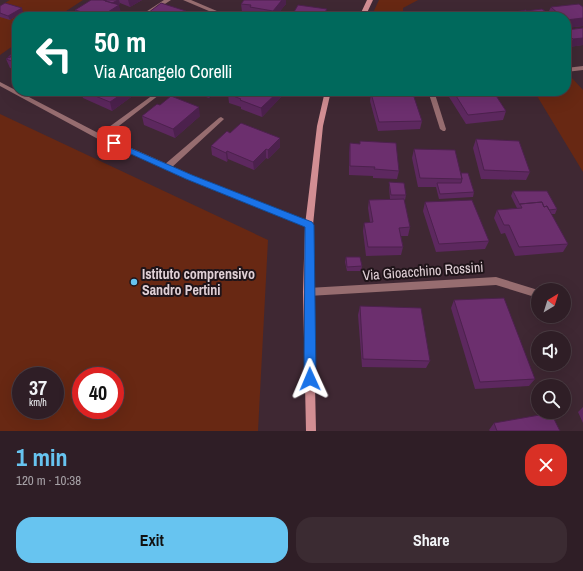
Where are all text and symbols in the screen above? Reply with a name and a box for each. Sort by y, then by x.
text: 50 m [94,23,146,61]
icon: left [28,28,80,80]
text: Via Arcangelo Corelli [94,59,232,84]
pin [97,126,131,160]
icon: arrive [103,132,125,154]
street label: Via Gioacchino Rossini [362,258,484,284]
place label: Istituto comprensivo Sandro Pertini [142,265,255,299]
marker: Istituto comprensivo Sandro Pertini [129,277,139,287]
north arrow [531,283,571,323]
map controls [531,283,571,419]
button: sound [531,331,571,371]
position arrow [289,358,331,400]
speed limit sign: 40 [72,367,124,419]
text: 37 [29,374,47,401]
button: search [531,379,571,419]
text: km/h [29,396,47,409]
text: 1 min [16,441,67,473]
button: close [525,444,567,486]
text: 120 m · 10:38 [16,472,81,489]
button: Exit [16,517,288,563]
button: Share [296,517,567,563]

